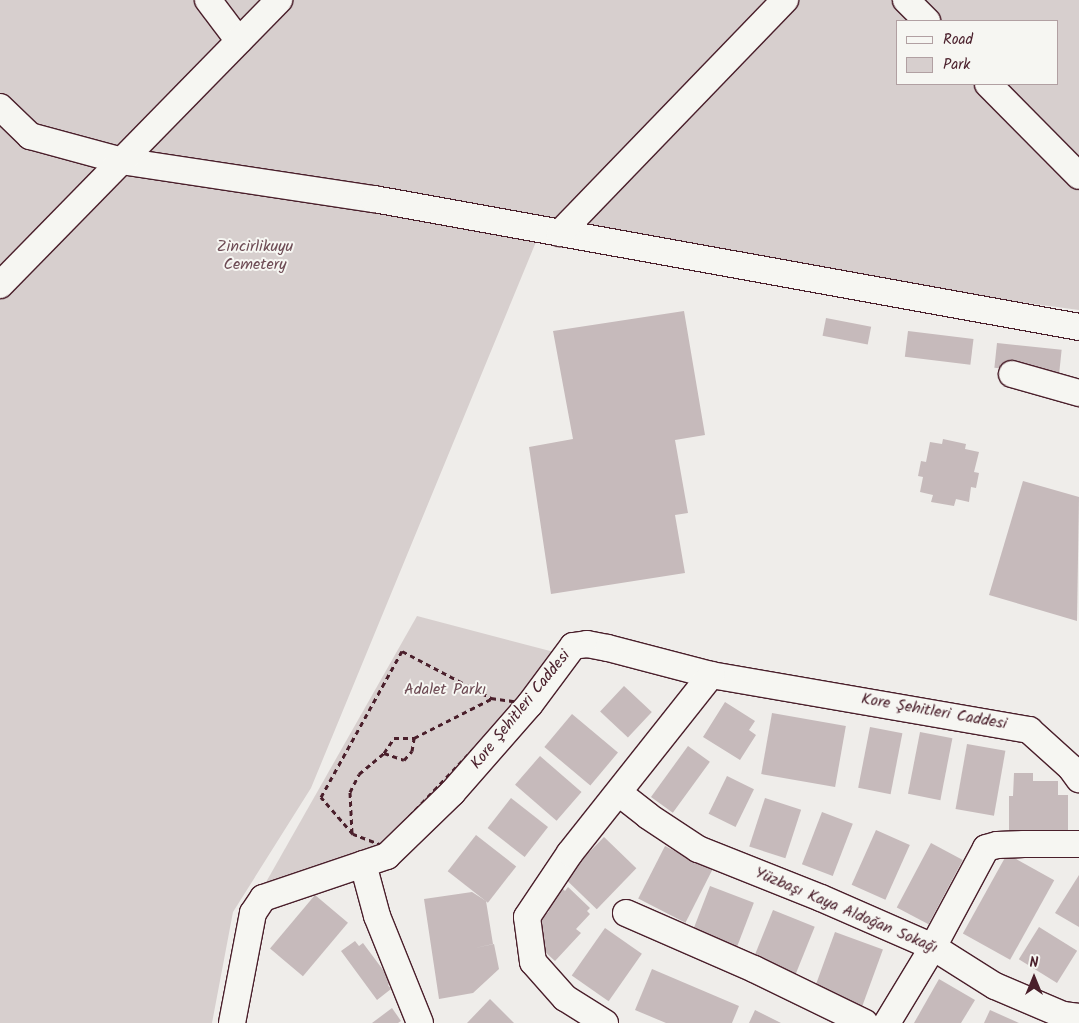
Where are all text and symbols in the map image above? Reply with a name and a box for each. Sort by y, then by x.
legend [896,20,1059,85]
text: Road [943,28,973,52]
text: Park [943,53,970,77]
park label: Zincirlikuyu Cemetery [217,237,293,275]
street label: Kore Şehitleri Caddesi [467,647,575,773]
park label: Adalet Parkı [404,680,486,700]
street label: Kore Şehitleri Caddesi [860,690,1008,734]
street label: Yüzbaşı Kaya Aldoğan Sokağı [752,864,940,958]
text: N [1030,952,1038,974]
north arrow [1009,953,1059,1003]

